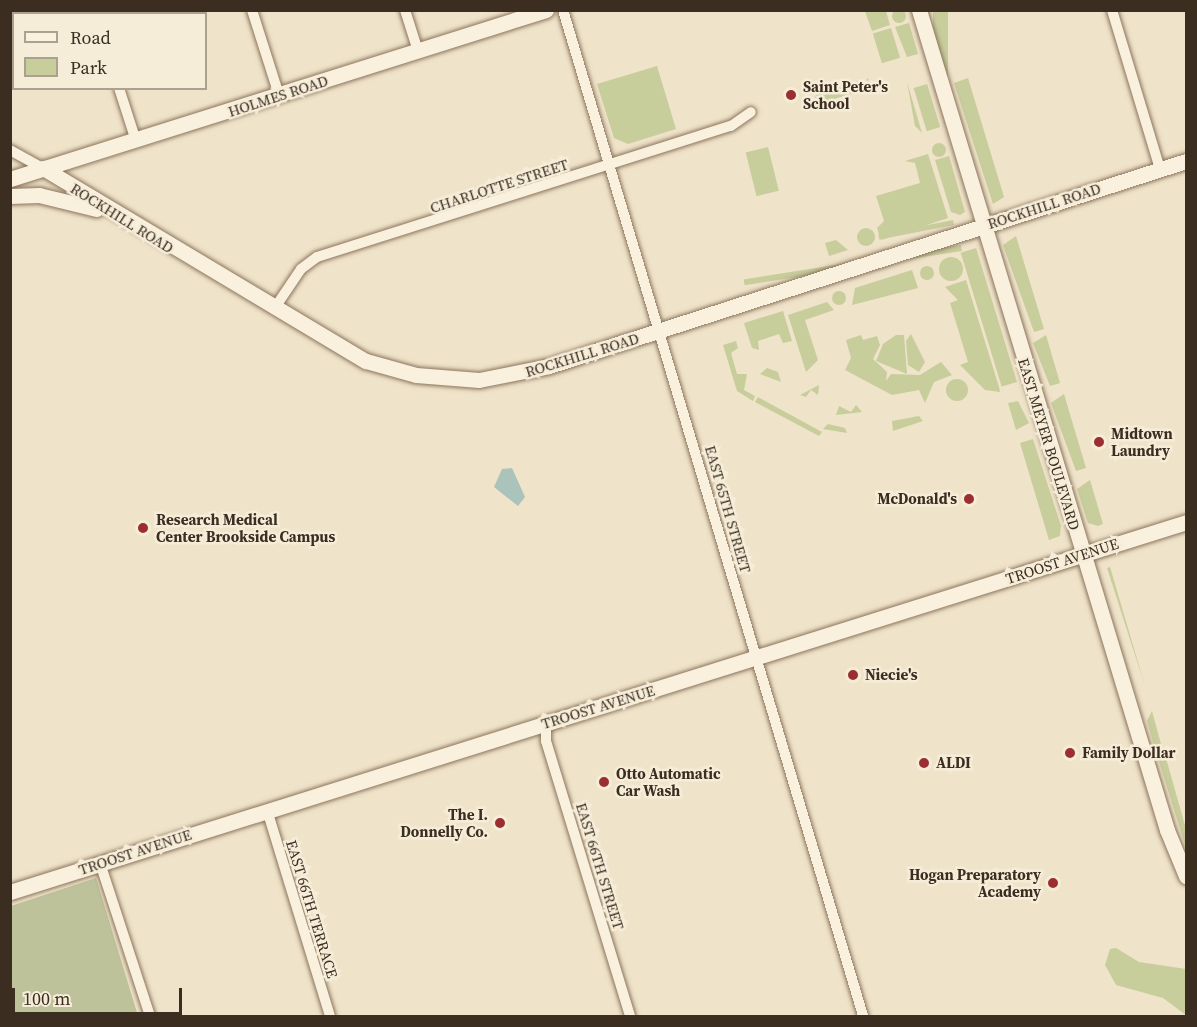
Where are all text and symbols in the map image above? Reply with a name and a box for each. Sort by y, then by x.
legend [12,12,207,90]
text: Road [70,25,111,50]
text: Park [70,55,107,80]
street label: HOLMES ROAD [226,71,330,121]
place label: Saint Peter's School [803,77,888,112]
marker: Saint Peter's School [784,88,798,102]
street label: CHARLOTTE STREET [428,155,570,217]
street label: ROCKHILL ROAD [67,179,177,257]
street label: ROCKHILL ROAD [985,179,1103,233]
street label: ROCKHILL ROAD [523,329,641,381]
street label: EAST MEYER BOULEVARD [1014,356,1084,532]
place label: Midtown Laundry [1111,424,1173,459]
marker: Midtown Laundry [1092,435,1106,449]
street label: EAST 65TH STREET [701,443,755,575]
place label: McDonald's [877,490,957,508]
marker: McDonald's [962,492,976,506]
place label: Research Medical Center Brookside Campus [156,510,335,545]
marker: Research Medical Center Brookside Campus [134,519,152,537]
street label: TROOST AVENUE [1003,534,1121,588]
place label: Niecie's [865,666,918,684]
marker: Niecie's [846,668,860,682]
street label: TROOST AVENUE [539,681,657,733]
place label: Family Dollar [1082,744,1176,762]
marker: Family Dollar [1063,746,1077,760]
place label: ALDI [936,754,971,772]
marker: ALDI [917,756,931,770]
place label: Otto Automatic Car Wash [616,764,721,799]
marker: Otto Automatic Car Wash [597,775,611,789]
street label: EAST 66TH STREET [572,800,628,932]
place label: The I. Donnelly Co. [400,805,488,840]
marker: The I. Donnelly Co. [493,816,507,830]
street label: TROOST AVENUE [76,825,194,879]
street label: EAST 66TH TERRACE [282,837,342,981]
place label: Hogan Preparatory Academy [909,865,1041,900]
marker: Hogan Preparatory Academy [1046,876,1060,890]
scale bar [15,976,184,1014]
text: 100 m [23,986,70,1011]

